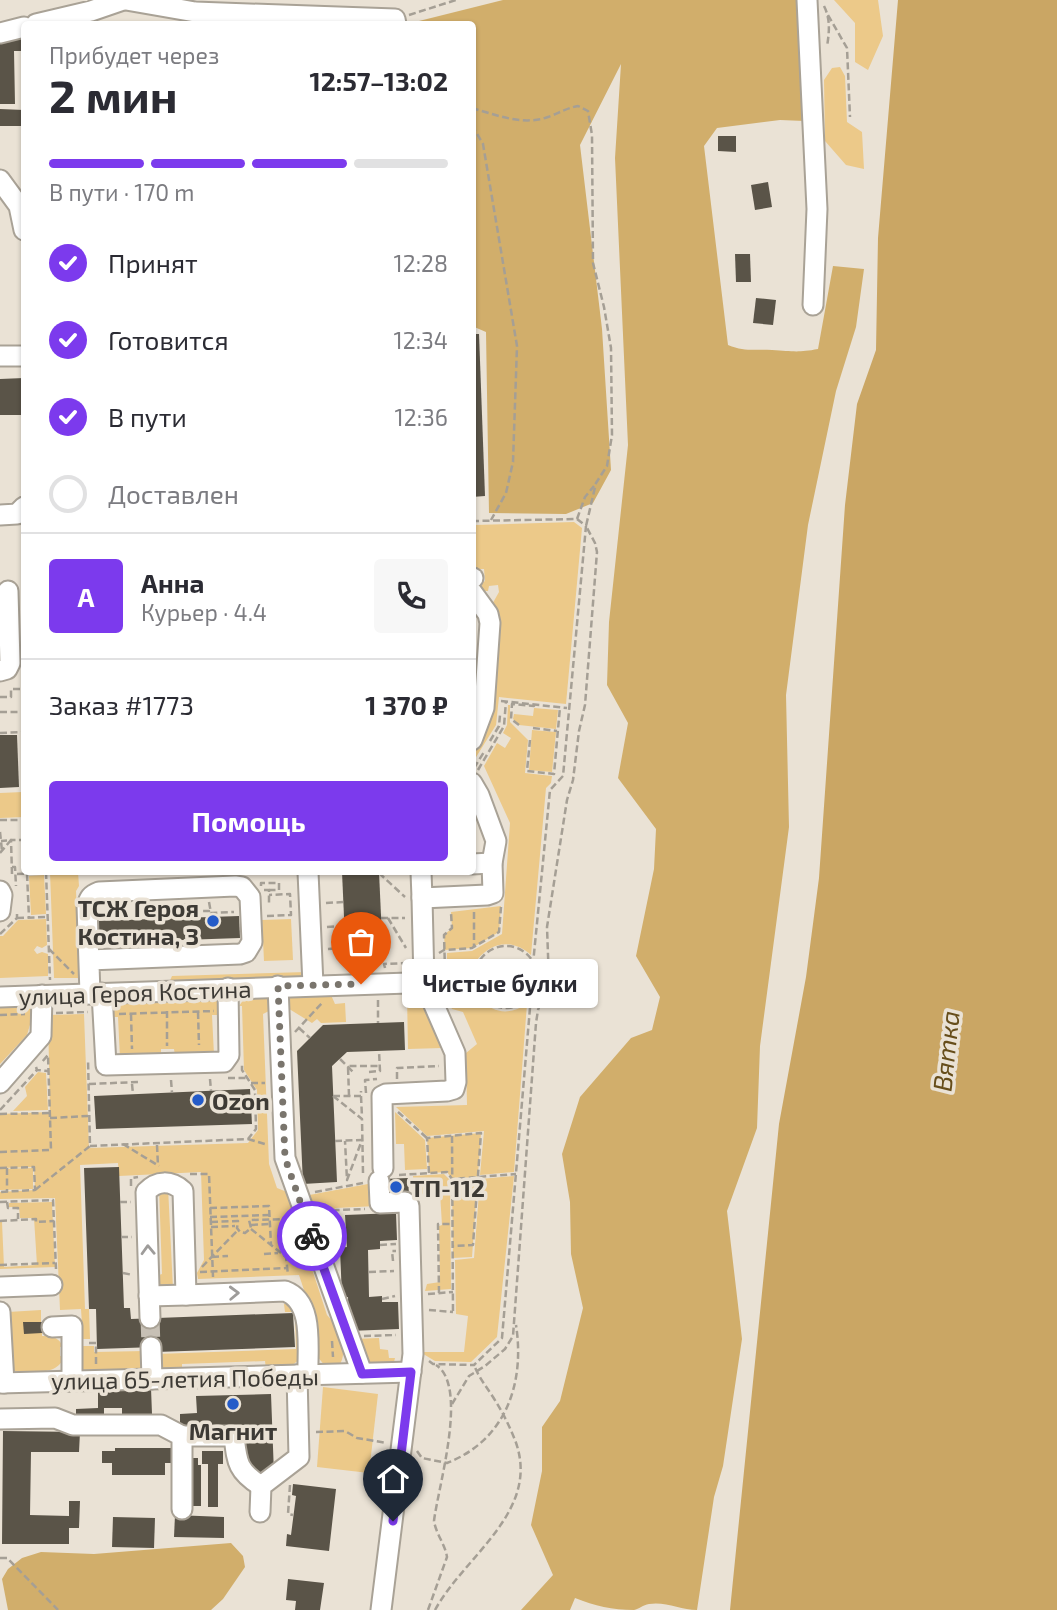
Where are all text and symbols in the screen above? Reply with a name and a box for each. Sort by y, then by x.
text: Прибудет через [49,41,219,69]
text: 12:57–13:02 [309,65,448,96]
text: 2 мин [49,67,178,122]
text: В пути · 170 m [49,178,194,206]
icon: check [49,244,87,282]
text: Принят [108,247,198,278]
text: 12:28 [394,249,448,277]
icon: check [49,321,87,359]
text: Готовится [108,324,229,355]
text: 12:34 [394,326,448,354]
icon: check [49,398,87,436]
text: В пути [108,401,187,432]
text: 12:36 [395,403,448,431]
text: Доставлен [108,478,239,509]
button: phone [374,559,448,633]
text: Анна [141,567,204,598]
text: А [78,581,94,612]
text: Курьер · 4.4 [141,598,267,626]
text: Заказ #1773 [49,689,194,720]
text: 1 370 ₽ [365,689,448,720]
button: Помощь [49,781,448,861]
place label: ТСЖ Героя Костина, 3 [78,893,199,950]
pin [331,912,391,984]
marker: ТСЖ Героя Костина, 3 [205,913,221,929]
icon: bag [342,923,380,961]
callout: Чистые булки [403,960,599,1009]
text: Чистые булки [422,969,578,997]
street label: улица Героя Костина [18,973,252,1012]
water label: Вятка [925,1009,965,1093]
place label: Ozon [212,1086,270,1115]
marker: Ozon [190,1092,206,1108]
place label: ТП-112 [410,1173,485,1202]
marker: ТП-112 [388,1179,404,1195]
courier [277,1201,347,1271]
icon: bike [293,1217,331,1255]
one-way arrow [140,1244,155,1255]
one-way arrow [229,1285,240,1300]
street label: улица 65-летия Победы [51,1361,319,1396]
marker: Магнит [225,1396,241,1412]
place label: Магнит [189,1416,277,1445]
pin [363,1449,423,1521]
icon: home [374,1460,412,1498]

